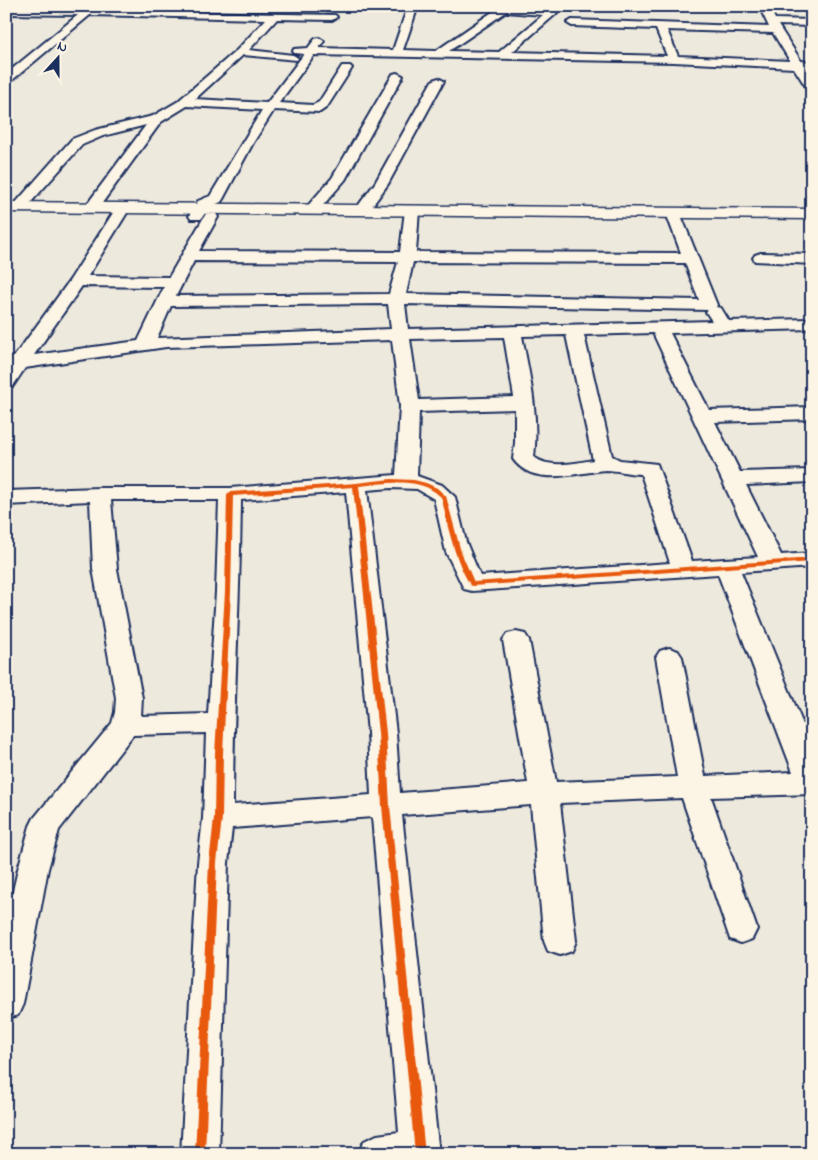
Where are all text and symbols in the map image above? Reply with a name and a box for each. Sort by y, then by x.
north arrow [32,32,82,82]
text: N [54,36,70,59]

